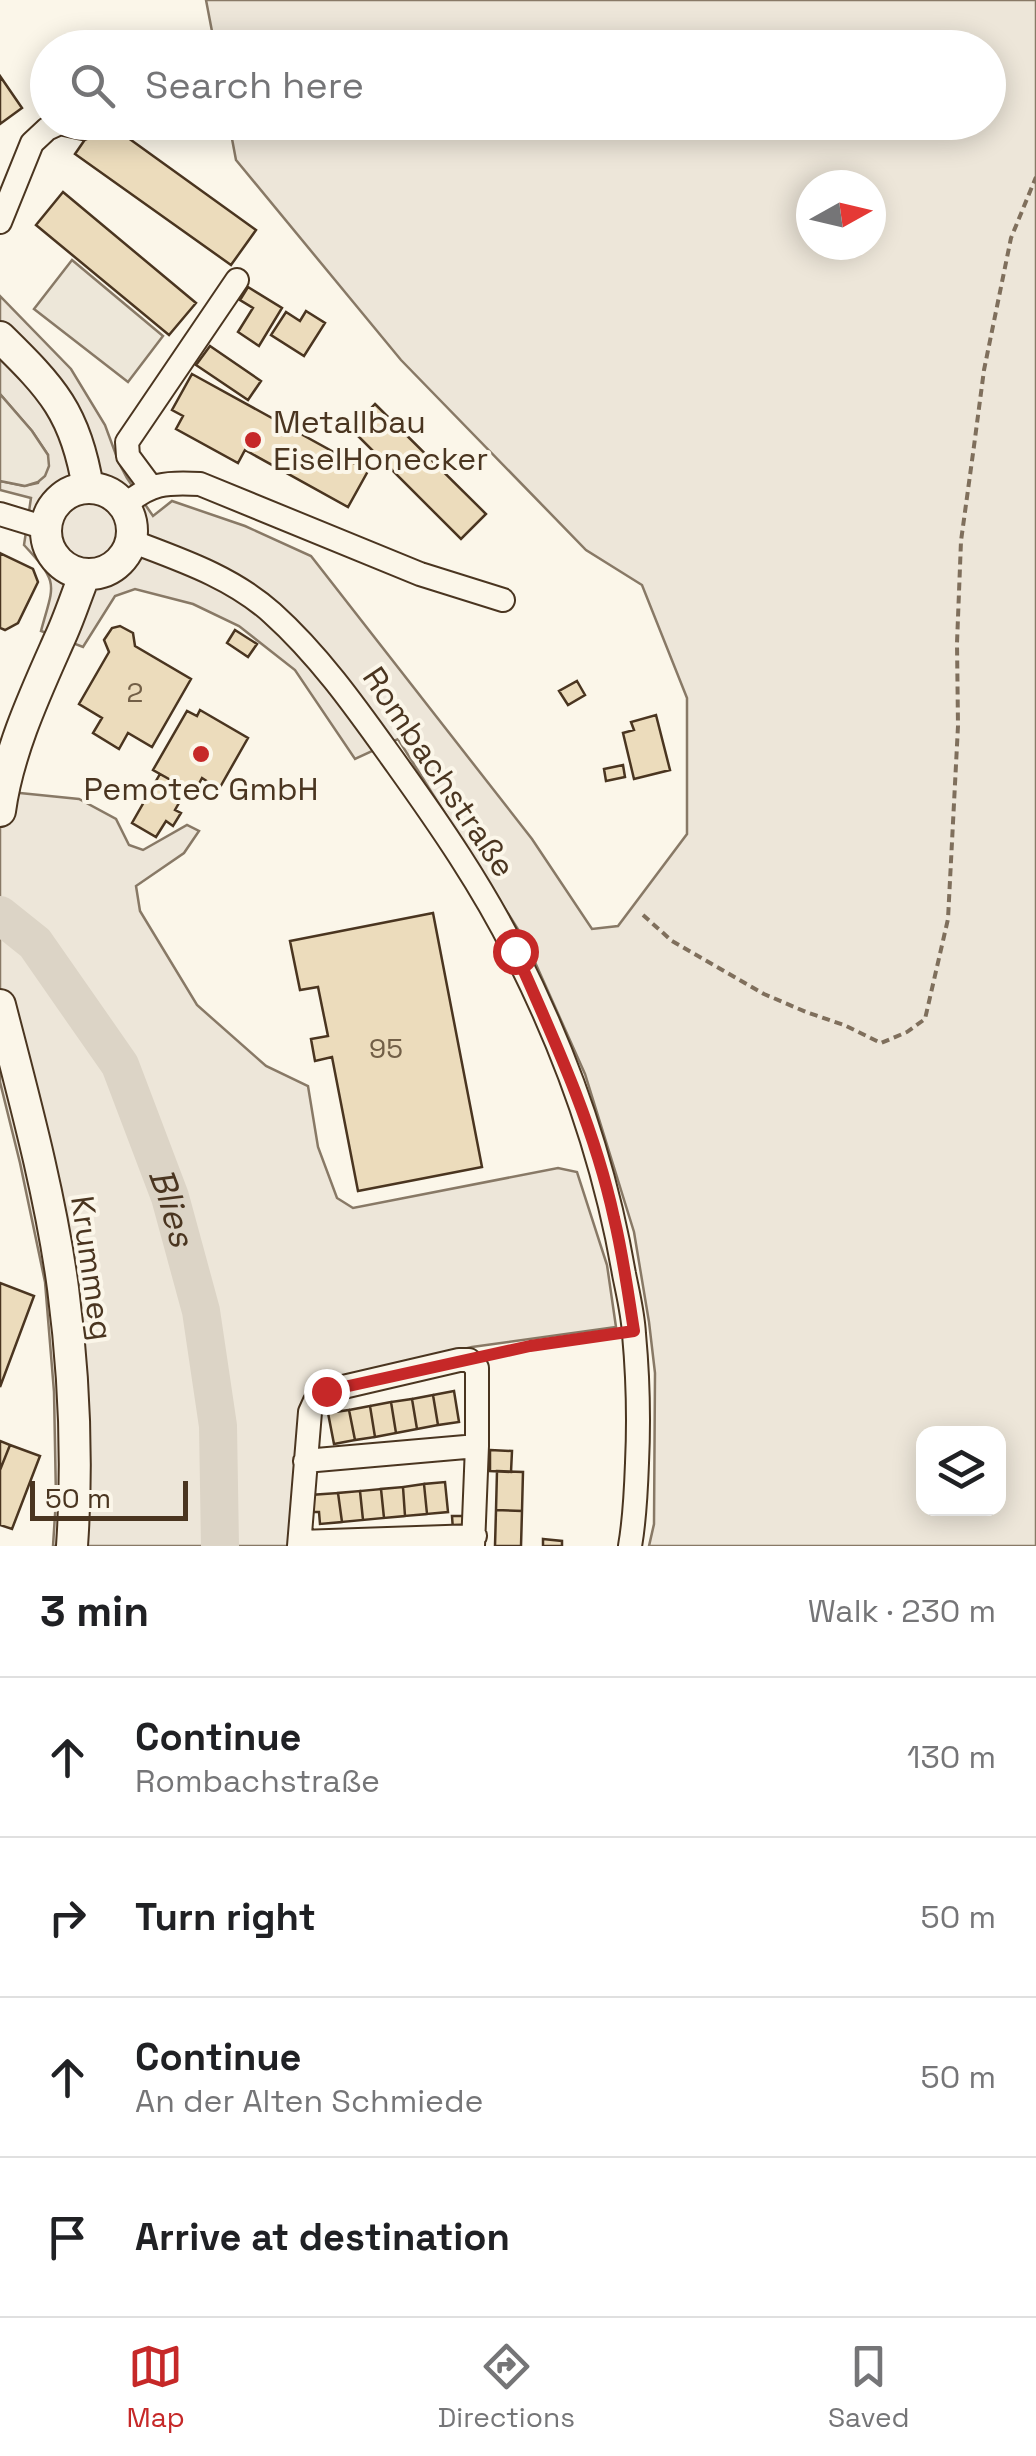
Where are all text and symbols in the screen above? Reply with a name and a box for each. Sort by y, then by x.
search box [30,30,1006,140]
icon: search [65,58,120,113]
text: Search here [145,61,364,109]
north arrow [796,170,886,260]
place label: Metallbau EiselHonecker [273,402,488,479]
marker: Metallbau EiselHonecker [242,429,264,451]
street label: Rombachstraße [354,659,524,885]
house number: 2 [127,674,143,710]
marker: Pemotec GmbH [190,743,212,765]
place label: Pemotec GmbH [83,769,319,809]
route start [493,929,539,975]
house number: 95 [369,1030,403,1066]
water label: Blies [139,1162,205,1253]
street label: Krummeg [62,1193,122,1343]
route end [304,1369,350,1415]
map controls [916,1426,1006,1516]
button: layers [916,1426,1006,1516]
scale bar [30,1476,188,1520]
text: 50 m [45,1480,111,1516]
text: 3 min [40,1585,149,1638]
text: Walk · 230 m [808,1591,996,1631]
text: Continue [135,1713,301,1761]
icon: ahead [40,1730,95,1785]
text: 130 m [907,1737,996,1777]
text: Rombachstraße [135,1761,380,1801]
icon: right [40,1890,95,1945]
text: Turn right [135,1893,316,1941]
text: 50 m [921,1897,996,1937]
text: Continue [135,2033,301,2081]
icon: ahead [40,2050,95,2105]
text: 50 m [921,2057,996,2097]
text: An der Alten Schmiede [135,2081,484,2121]
icon: arrive [40,2210,95,2265]
text: Arrive at destination [135,2213,510,2261]
tab: Map [126,2339,185,2435]
tab: Directions [438,2339,575,2435]
tab: Saved [828,2339,910,2435]

